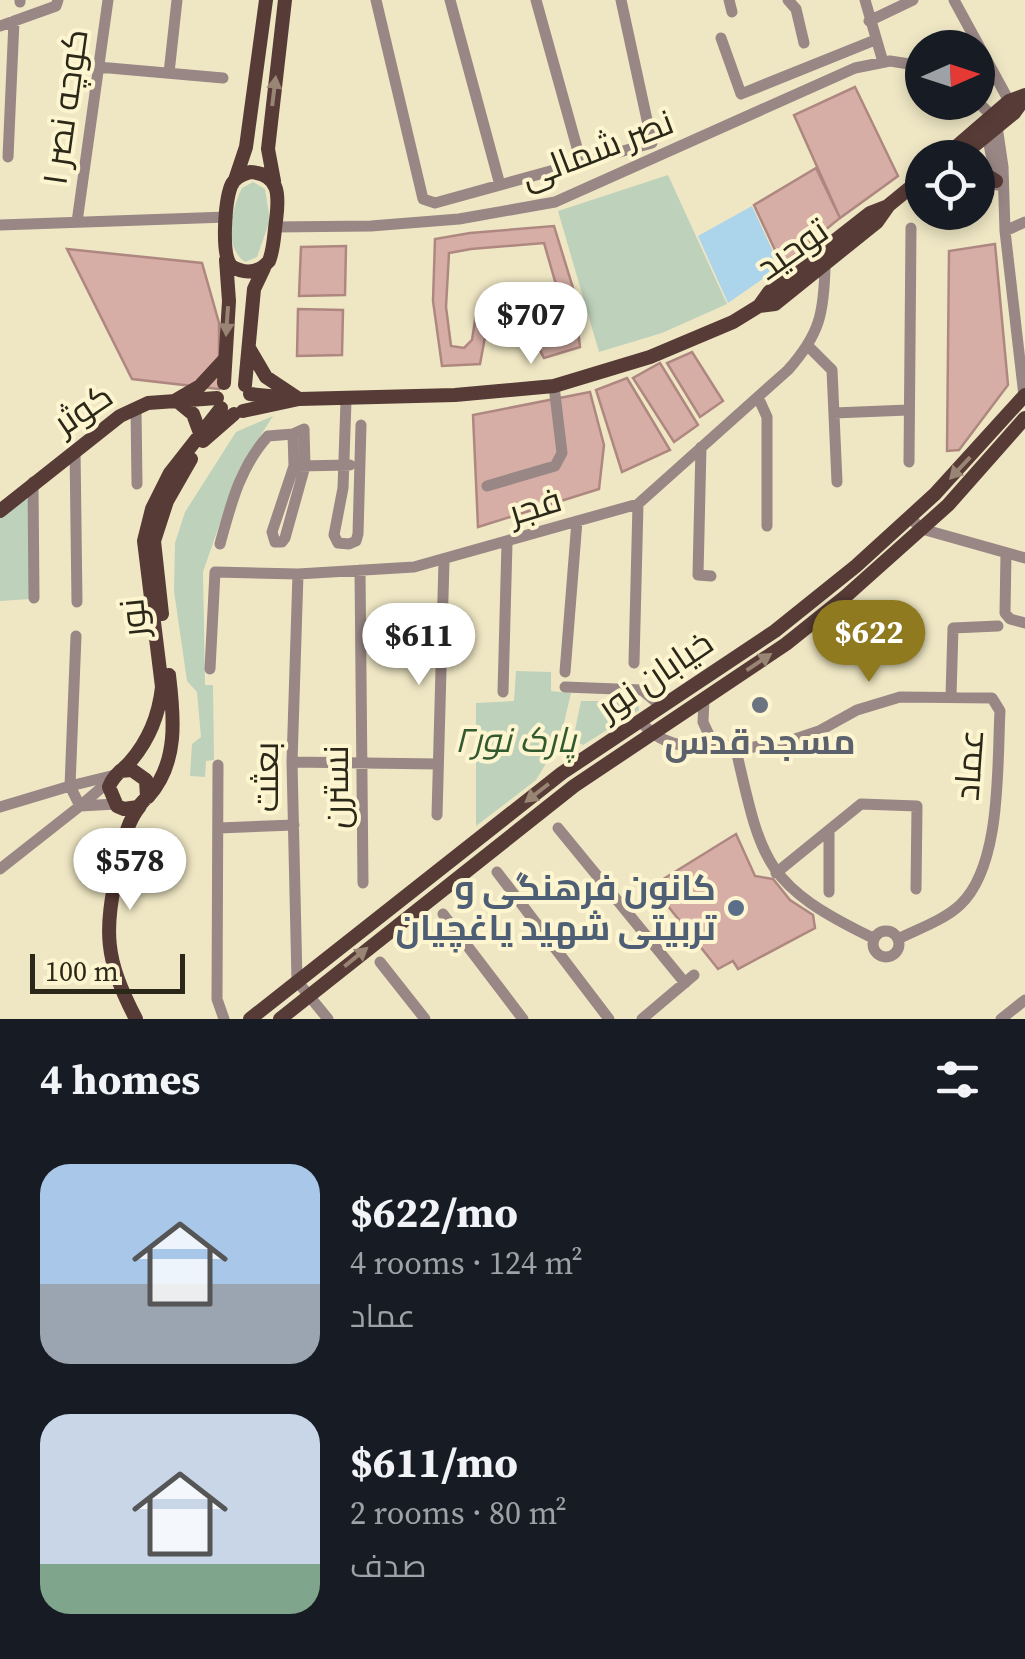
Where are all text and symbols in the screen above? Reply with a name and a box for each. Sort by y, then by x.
street label: کوچه نصر ۱ [30,26,100,188]
north arrow [905,30,995,120]
map controls [905,30,995,230]
one-way arrow [266,75,282,106]
street label: نصر شمالی [514,98,680,200]
button: locate [905,140,995,230]
street label: توحید [746,207,838,291]
pin: $707 [472,282,590,367]
text: $707 [496,292,566,336]
one-way arrow [219,306,235,338]
street label: کوثر [42,372,122,447]
one-way arrow [949,456,972,480]
street label: فجر [501,475,567,537]
street label: نور [107,596,159,642]
pin: $622 [810,600,928,685]
pin: $611 [360,603,478,688]
text: $622 [834,610,904,654]
text: $611 [384,613,454,657]
street label: خیابان نور [586,619,722,732]
one-way arrow [745,653,772,671]
marker: مسجد قدس [749,694,771,716]
park label: پارک نور۲ [454,716,578,764]
place label: مسجد قدس [664,718,856,766]
street label: عماد [943,728,995,802]
street label: بعثت [242,742,290,812]
street label: نسترن [312,745,360,829]
one-way arrow [524,782,550,802]
pin: $578 [71,828,189,913]
text: $578 [95,838,165,882]
place label: کانون فرهنگی و تربیتی شهید یاغچیان [396,864,717,953]
marker: کانون فرهنگی و تربیتی شهید یاغچیان [725,897,747,919]
one-way arrow [343,947,368,968]
scale bar [30,949,185,994]
text: 100 m [45,952,119,990]
text: 4 homes [40,1050,200,1108]
icon: filters [930,1052,985,1107]
text: $622/mo [350,1183,518,1241]
icon: home [120,1204,240,1324]
text: 4 rooms · 124 m² [350,1241,583,1285]
text: عماد [350,1294,415,1338]
text: $611/mo [350,1433,518,1491]
icon: home [120,1454,240,1574]
text: 2 rooms · 80 m² [350,1491,567,1535]
text: صدف [350,1544,426,1588]

